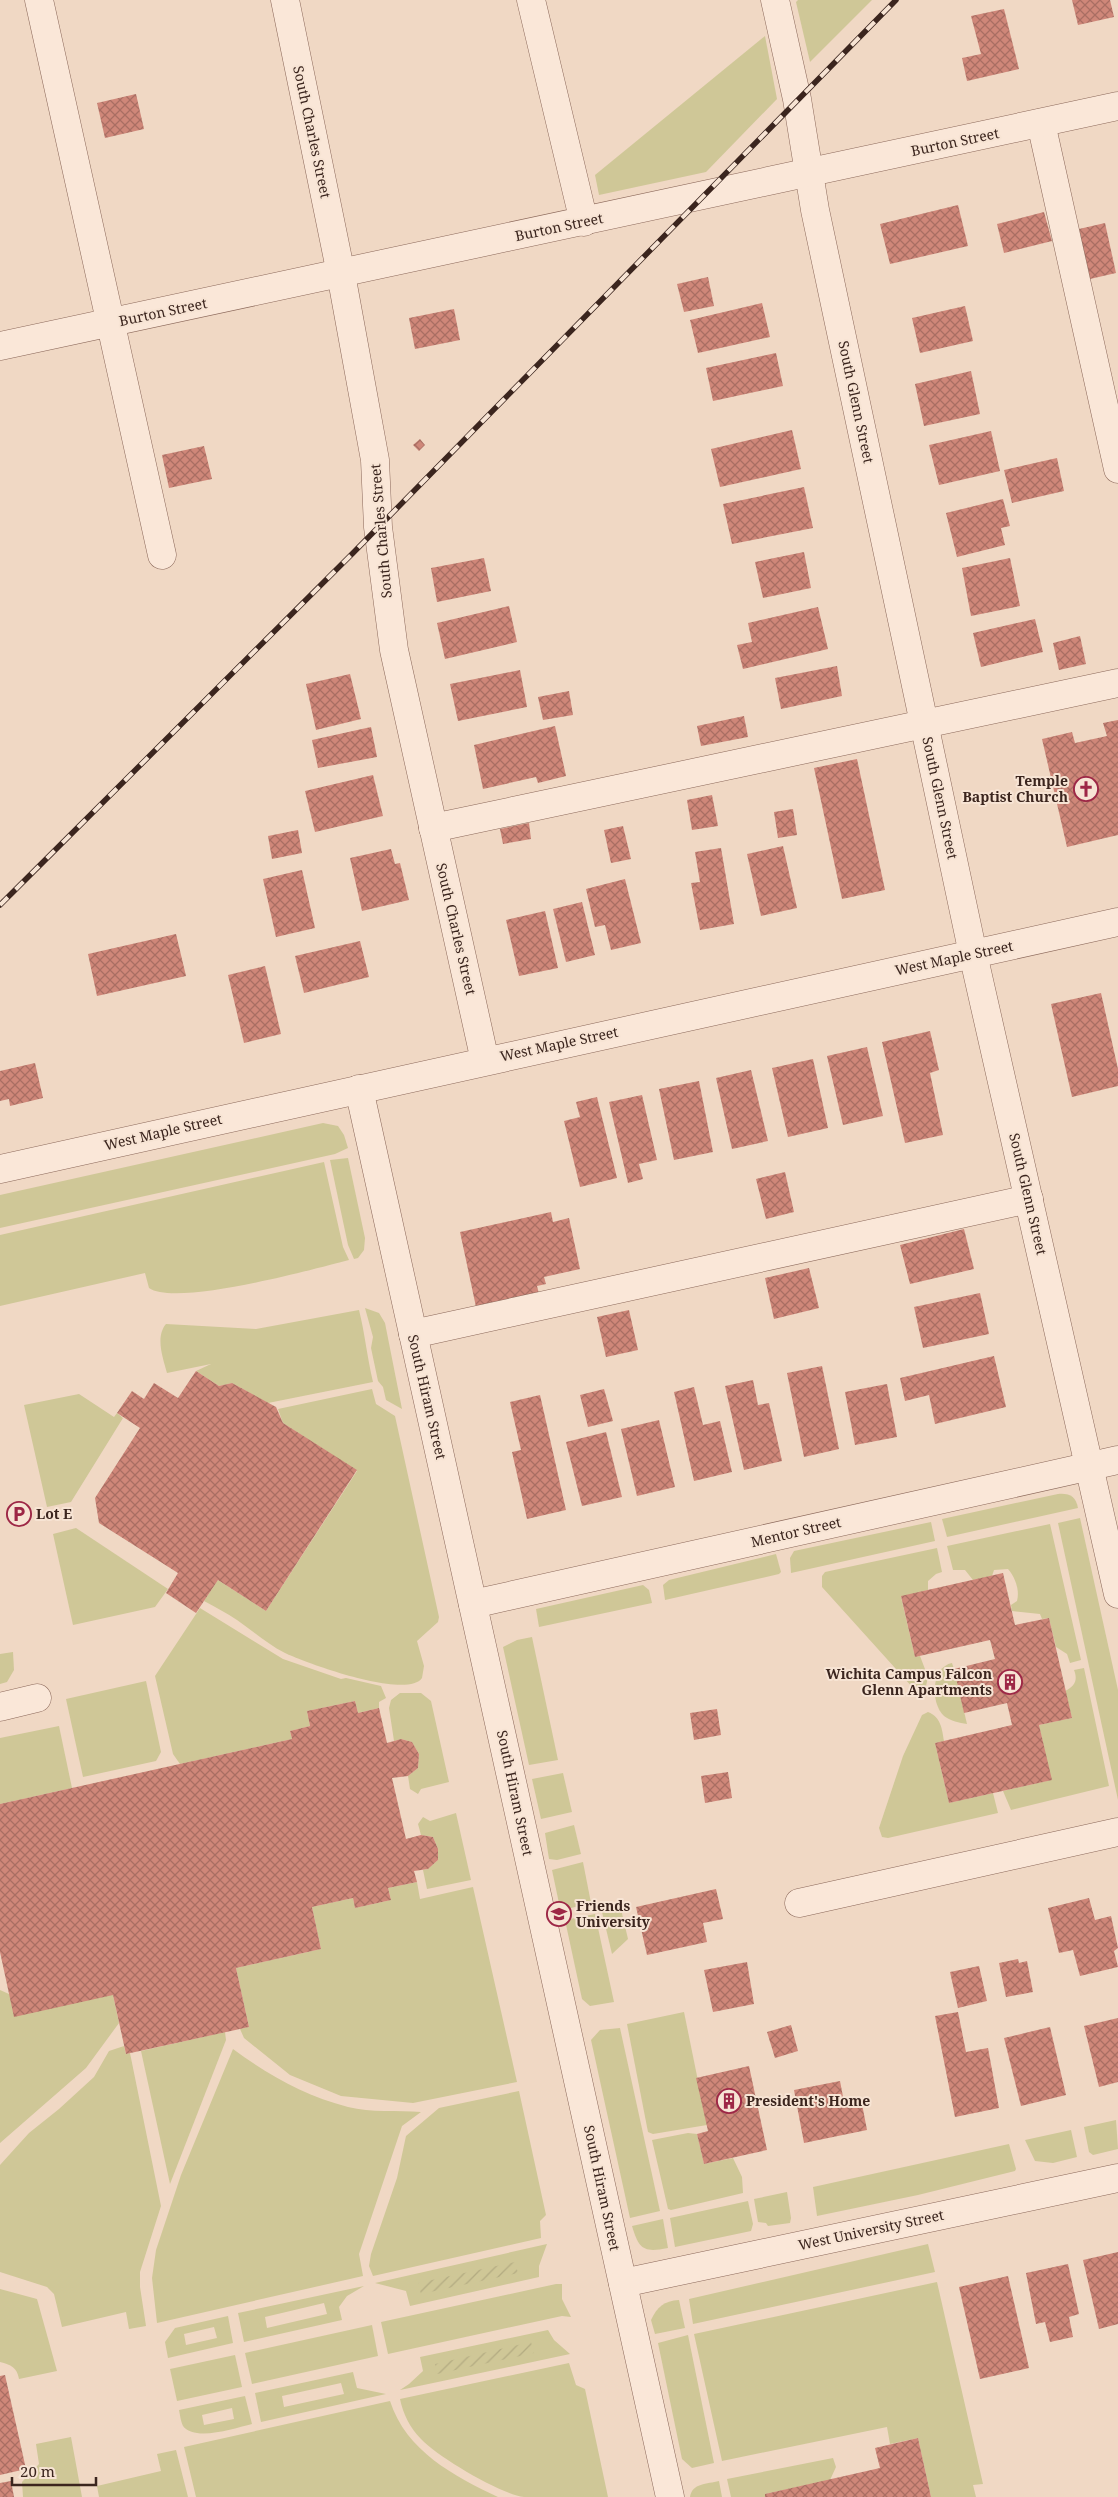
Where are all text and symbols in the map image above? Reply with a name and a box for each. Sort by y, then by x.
street label: South Charles Street [289,64,336,200]
street label: Burton Street [909,123,1001,160]
street label: Burton Street [513,208,605,245]
street label: Burton Street [117,293,209,330]
street label: South Glenn Street [834,339,879,465]
street label: South Charles Street [365,463,396,599]
street label: South Glenn Street [918,735,963,861]
place label: Temple Baptist Church [962,771,1068,806]
church icon: Temple Baptist Church [1073,776,1099,802]
street label: South Charles Street [432,861,481,997]
street label: West Maple Street [893,936,1015,979]
street label: West Maple Street [498,1022,620,1065]
street label: West Maple Street [102,1109,224,1154]
street label: South Glenn Street [1005,1131,1052,1257]
street label: South Hiram Street [404,1333,451,1461]
parking icon: Lot E [6,1501,32,1527]
place label: Lot E [36,1504,72,1523]
street label: Mentor Street [749,1512,843,1551]
place label: Wichita Campus Falcon Glenn Apartments [826,1664,992,1699]
building icon: Wichita Campus Falcon Glenn Apartments [997,1669,1023,1695]
street label: South Hiram Street [493,1728,538,1857]
place label: Friends University [576,1896,651,1931]
school or university icon: Friends University [546,1901,572,1927]
building icon: President's Home [716,2088,742,2114]
place label: President's Home [746,2091,870,2110]
street label: South Hiram Street [580,2123,625,2252]
street label: West University Street [796,2205,945,2254]
scale bar [12,2454,96,2486]
text: 20 m [20,2461,55,2481]

